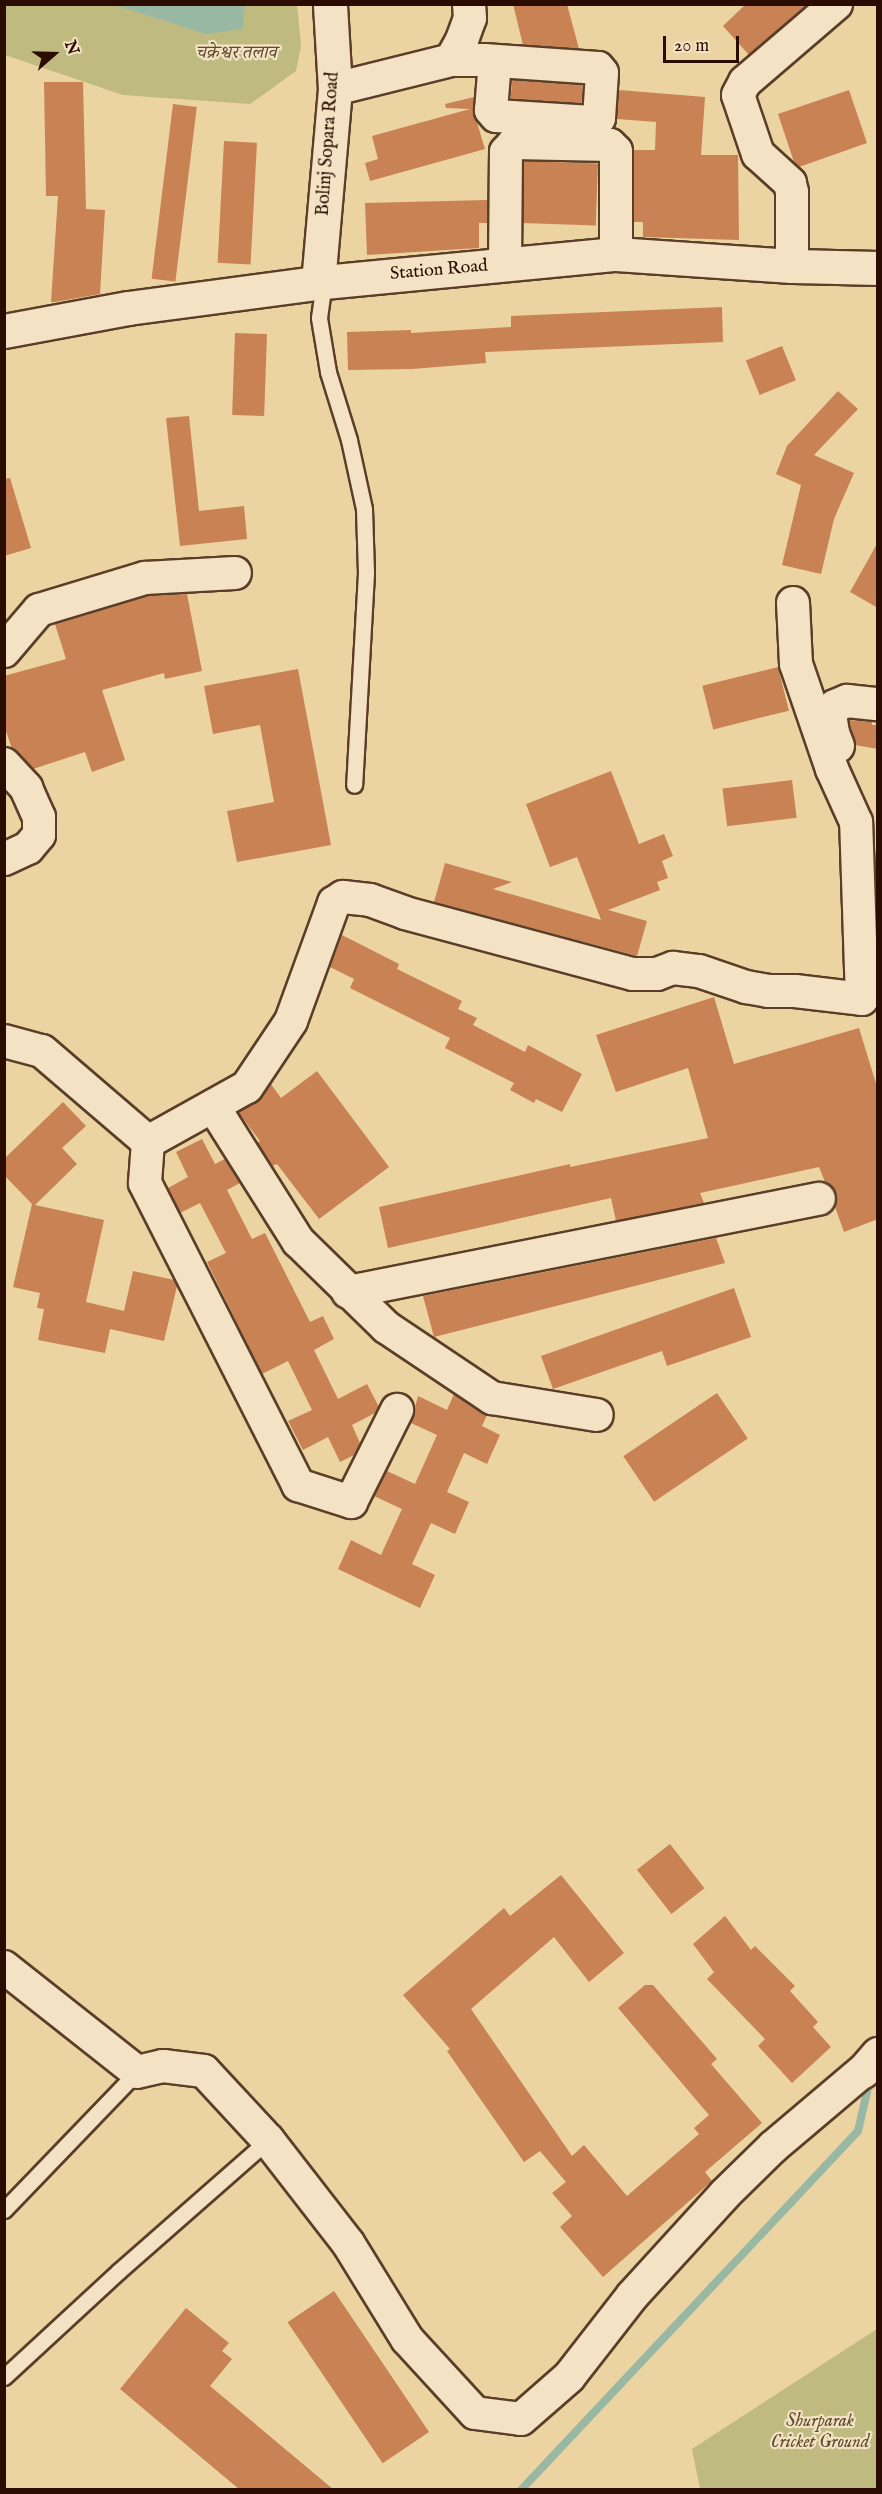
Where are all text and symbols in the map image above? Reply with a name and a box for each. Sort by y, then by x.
north arrow [24,24,84,84]
scale bar [666,24,742,62]
text: 20 m [674,35,709,58]
text: N [59,38,83,58]
park label: चक्रेश्वर तलाव [196,43,276,65]
street label: Bolinj Sopara Road [313,71,345,217]
street label: Station Road [389,256,489,286]
park label: Shurparak Cricket Ground [771,2412,869,2454]

